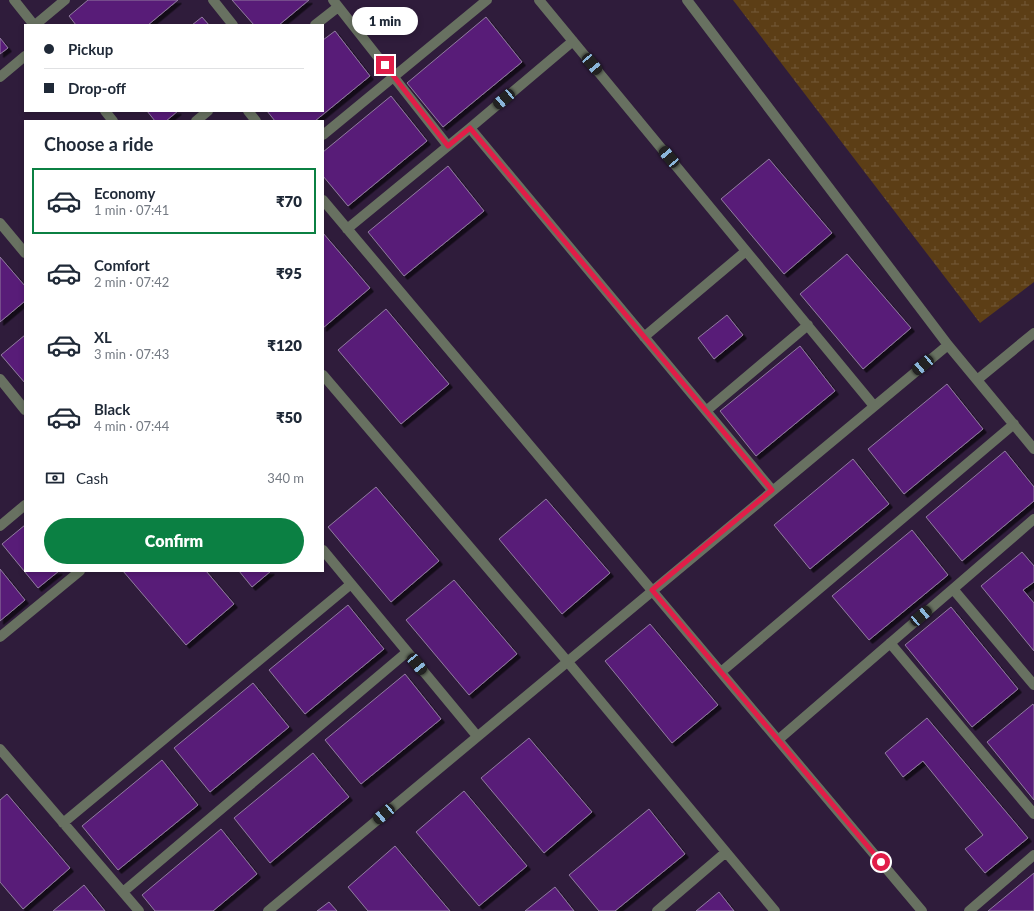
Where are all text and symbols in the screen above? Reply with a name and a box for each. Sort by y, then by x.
callout: 1 min [352,7,418,35]
text: 1 min [369,13,401,29]
text: Pickup [68,40,113,58]
car [580,51,604,77]
route end [376,56,394,74]
text: Drop-off [68,79,126,97]
car [491,87,517,111]
text: Choose a ride [44,133,153,155]
car [657,144,681,170]
icon: car [46,183,82,219]
text: Economy [94,184,155,202]
text: ₹70 [276,192,302,210]
text: 1 min · 07:41 [94,202,169,218]
icon: car [46,255,82,291]
text: Comfort [94,256,150,274]
text: ₹95 [276,264,302,282]
text: 2 min · 07:42 [94,274,169,290]
icon: car [46,327,82,363]
text: XL [94,328,112,346]
text: ₹120 [267,336,302,354]
text: 3 min · 07:43 [94,346,169,362]
car [910,353,936,377]
icon: car [46,399,82,435]
text: Black [94,400,130,418]
text: ₹50 [276,408,302,426]
text: 4 min · 07:44 [94,418,169,434]
icon: cash [44,467,66,489]
text: Cash [76,469,108,487]
text: 340 m [267,470,304,486]
button: Confirm [44,518,304,564]
car [908,604,934,628]
car [405,651,429,677]
car [371,802,397,826]
route start [872,853,890,871]

